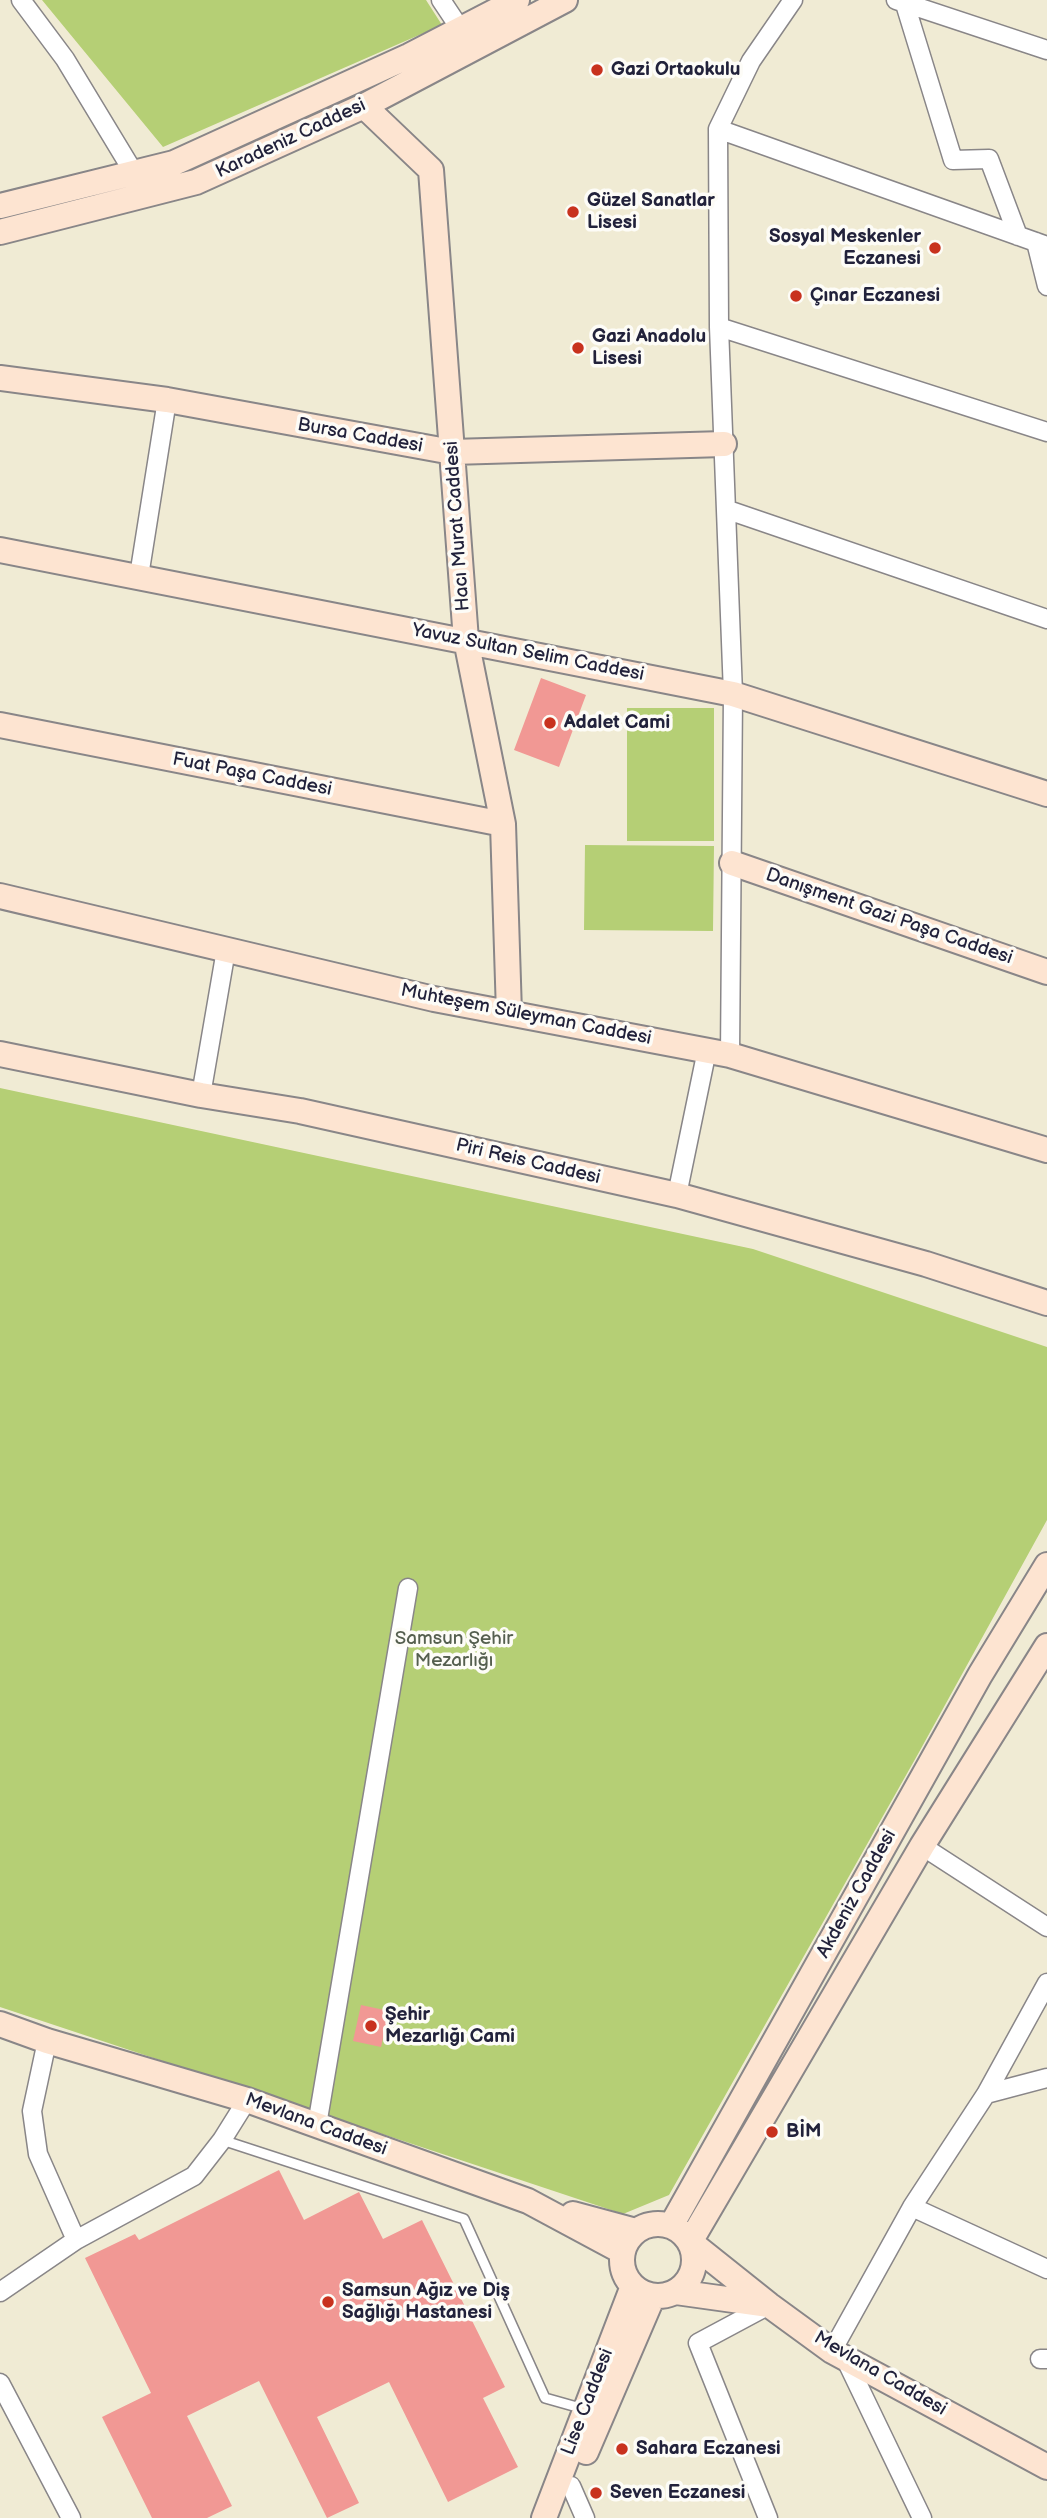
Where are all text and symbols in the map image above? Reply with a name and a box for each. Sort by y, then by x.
place label: Gazi Ortaokulu [611,59,740,81]
marker: Gazi Ortaokulu [589,62,605,78]
street label: Karadeniz Caddesi [212,94,370,184]
place label: Güzel Sanatlar Lisesi [587,190,715,234]
marker: Güzel Sanatlar Lisesi [565,204,581,220]
place label: Sosyal Meskenler Eczanesi [769,226,921,270]
marker: Sosyal Meskenler Eczanesi [927,240,943,256]
place label: Çınar Eczanesi [810,285,940,307]
marker: Çınar Eczanesi [788,288,804,304]
place label: Gazi Anadolu Lisesi [592,326,706,370]
marker: Gazi Anadolu Lisesi [570,340,586,356]
street label: Bursa Caddesi [296,414,424,458]
street label: Hacı Murat Caddesi [441,440,475,612]
street label: Yavuz Sultan Selim Caddesi [410,619,646,687]
place label: Adalet Cami [564,712,670,734]
marker: Adalet Cami [542,715,558,731]
street label: Fuat Paşa Caddesi [170,748,334,802]
street label: Danışment Gazi Paşa Caddesi [763,864,1015,970]
street label: Muhteşem Süleyman Caddesi [399,979,653,1051]
street label: Piri Reis Caddesi [453,1134,603,1190]
park label: Samsun Şehir Mezarlığı [395,1628,513,1672]
street label: Akdeniz Caddesi [812,1826,902,1962]
place label: Şehir Mezarlığı Cami [385,2004,515,2048]
marker: Şehir Mezarlığı Cami [363,2018,379,2034]
street label: Mevlana Caddesi [242,2089,390,2161]
place label: BİM [786,2121,821,2143]
marker: BİM [764,2124,780,2140]
place label: Samsun Ağız ve Diş Sağlığı Hastanesi [342,2280,510,2324]
marker: Samsun Ağız ve Diş Sağlığı Hastanesi [320,2294,336,2310]
street label: Mevlana Caddesi [810,2327,950,2421]
street label: Lise Caddesi [557,2345,619,2459]
place label: Sahara Eczanesi [636,2438,781,2460]
marker: Sahara Eczanesi [614,2441,630,2457]
place label: Seven Eczanesi [610,2482,746,2504]
marker: Seven Eczanesi [588,2485,604,2501]

